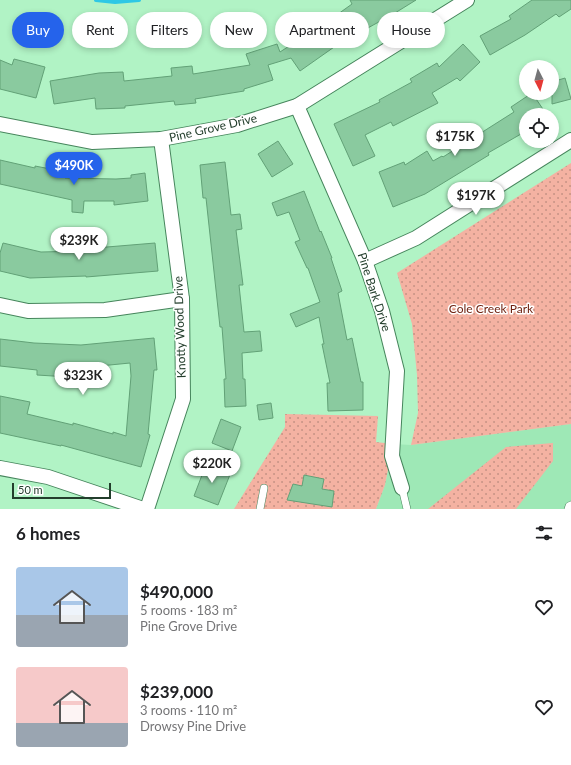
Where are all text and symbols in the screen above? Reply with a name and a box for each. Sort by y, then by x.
chip: Buy [12,12,64,48]
chip: Rent [72,12,128,48]
chip: Filters [136,12,202,48]
chip: New [210,12,267,48]
chip: Apartment [275,12,369,48]
chip: House [377,12,445,48]
north arrow [519,60,559,100]
map controls [519,60,559,148]
button: locate [519,108,559,148]
street label: Pine Grove Drive [168,110,258,145]
pin: $175K [427,123,483,157]
text: $175K [435,128,475,144]
pin: $490K [46,152,102,186]
text: $490K [54,157,94,173]
pin: $197K [448,182,504,216]
text: $197K [456,187,496,203]
pin: $239K [51,227,107,261]
text: $239K [59,232,99,248]
street label: Pine Bark Drive [355,251,394,333]
street label: Knotty Wood Drive [170,276,189,378]
park label: Cole Creek Park [449,301,534,316]
pin: $323K [55,362,111,396]
text: $323K [63,367,103,383]
pin: $220K [184,450,240,484]
text: $220K [192,455,232,471]
scale bar [12,481,111,500]
text: 50 m [18,483,43,496]
icon: filters [533,522,555,544]
text: 6 homes [16,523,80,544]
text: $490,000 [140,581,213,602]
icon: home [48,583,96,631]
icon: heart [533,596,555,618]
text: 5 rooms · 183 m² [140,602,237,618]
text: Pine Grove Drive [140,618,237,634]
text: $239,000 [140,681,213,702]
icon: home [48,683,96,731]
icon: heart [533,696,555,718]
text: 3 rooms · 110 m² [140,702,237,718]
text: Drowsy Pine Drive [140,718,246,734]

